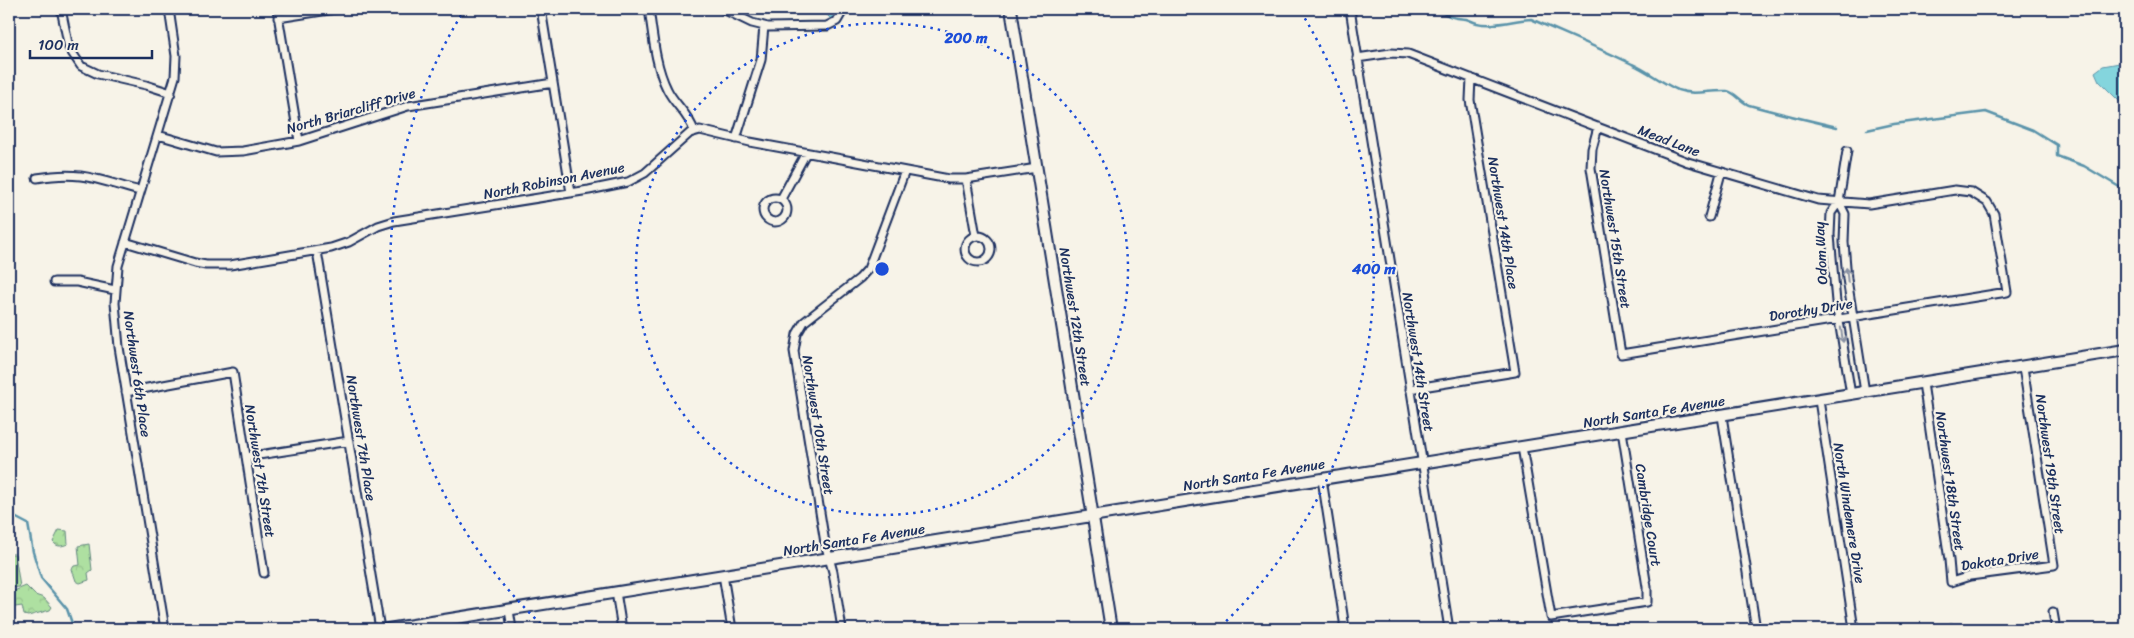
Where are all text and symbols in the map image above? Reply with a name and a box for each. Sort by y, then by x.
text: 200 m [943,25,988,51]
scale bar [30,28,152,60]
text: 100 m [38,32,79,58]
street label: North Briarcliff Drive [283,81,419,141]
street label: Mead Lane [1634,118,1704,164]
street label: North Robinson Avenue [481,155,627,207]
street label: Northwest 14th Place [1480,155,1526,291]
street label: Northwest 15th Street [1592,167,1638,311]
street label: Odom Way [1807,220,1835,285]
street label: Northwest 12th Street [1052,246,1098,388]
text: 400 m [1351,256,1396,282]
centre of rings [873,260,891,278]
one-way arrow [1842,267,1852,283]
street label: Northwest 14th Street [1395,290,1441,434]
street label: Dorothy Drive [1767,291,1855,329]
street label: Northwest 6th Place [116,309,158,439]
one-way arrow [1837,327,1847,343]
street label: Northwest 10th Street [795,353,841,497]
street label: Northwest 7th Place [339,373,383,503]
street label: North Santa Fe Avenue [1581,388,1727,436]
street label: Northwest 19th Street [2028,392,2072,536]
street label: Northwest 7th Street [237,403,283,539]
street label: Northwest 18th Street [1928,410,1972,552]
street label: North Windemere Drive [1826,441,1872,585]
street label: North Santa Fe Avenue [1181,451,1327,499]
street label: Cambridge Court [1628,462,1668,568]
street label: North Santa Fe Avenue [781,516,927,564]
street label: Dakota Drive [1959,542,2041,578]

